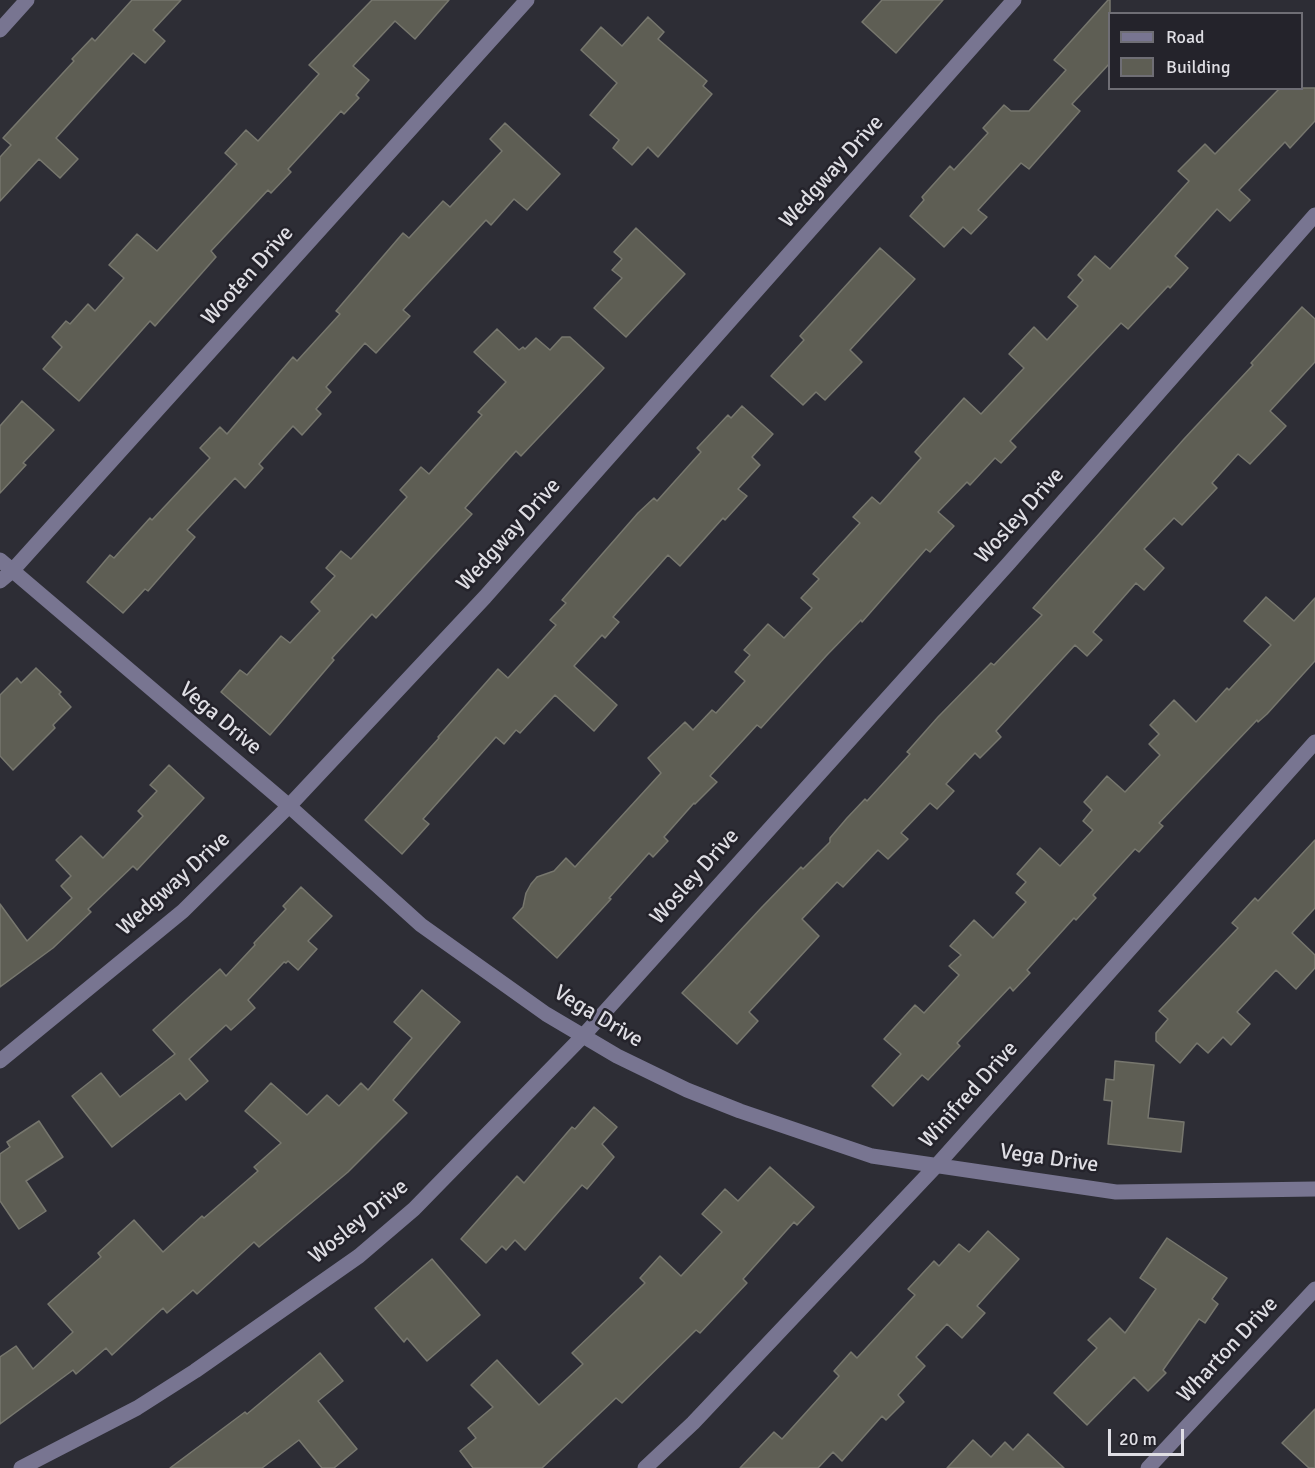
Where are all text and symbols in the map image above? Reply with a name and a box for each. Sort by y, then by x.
legend [1108,12,1303,90]
text: Road [1166,26,1205,48]
text: Building [1166,56,1230,78]
street label: Wedgway Drive [774,110,890,234]
street label: Wooten Drive [196,221,300,331]
street label: Wosley Drive [970,463,1070,569]
street label: Wedgway Drive [451,473,567,597]
street label: Vega Drive [173,677,267,761]
street label: Wosley Drive [645,824,745,930]
street label: Wedgway Drive [112,826,236,942]
street label: Vega Drive [549,980,647,1054]
street label: Winifred Drive [914,1036,1024,1154]
street label: Vega Drive [998,1139,1100,1179]
street label: Wosley Drive [304,1174,414,1270]
street label: Wharton Drive [1172,1291,1284,1409]
scale bar [1111,1417,1188,1455]
text: 20 m [1119,1428,1157,1450]

